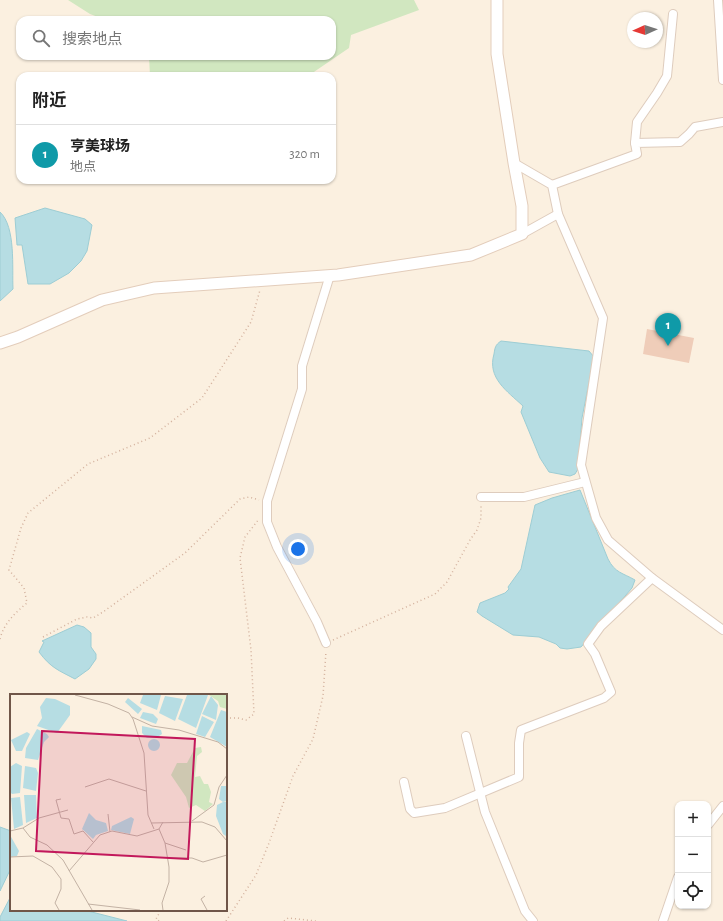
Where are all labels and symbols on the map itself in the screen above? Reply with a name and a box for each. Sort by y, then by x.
north arrow [627,12,663,48]
pin: 1 [655,313,681,346]
your location [288,539,308,559]
inset map [10,694,227,911]

